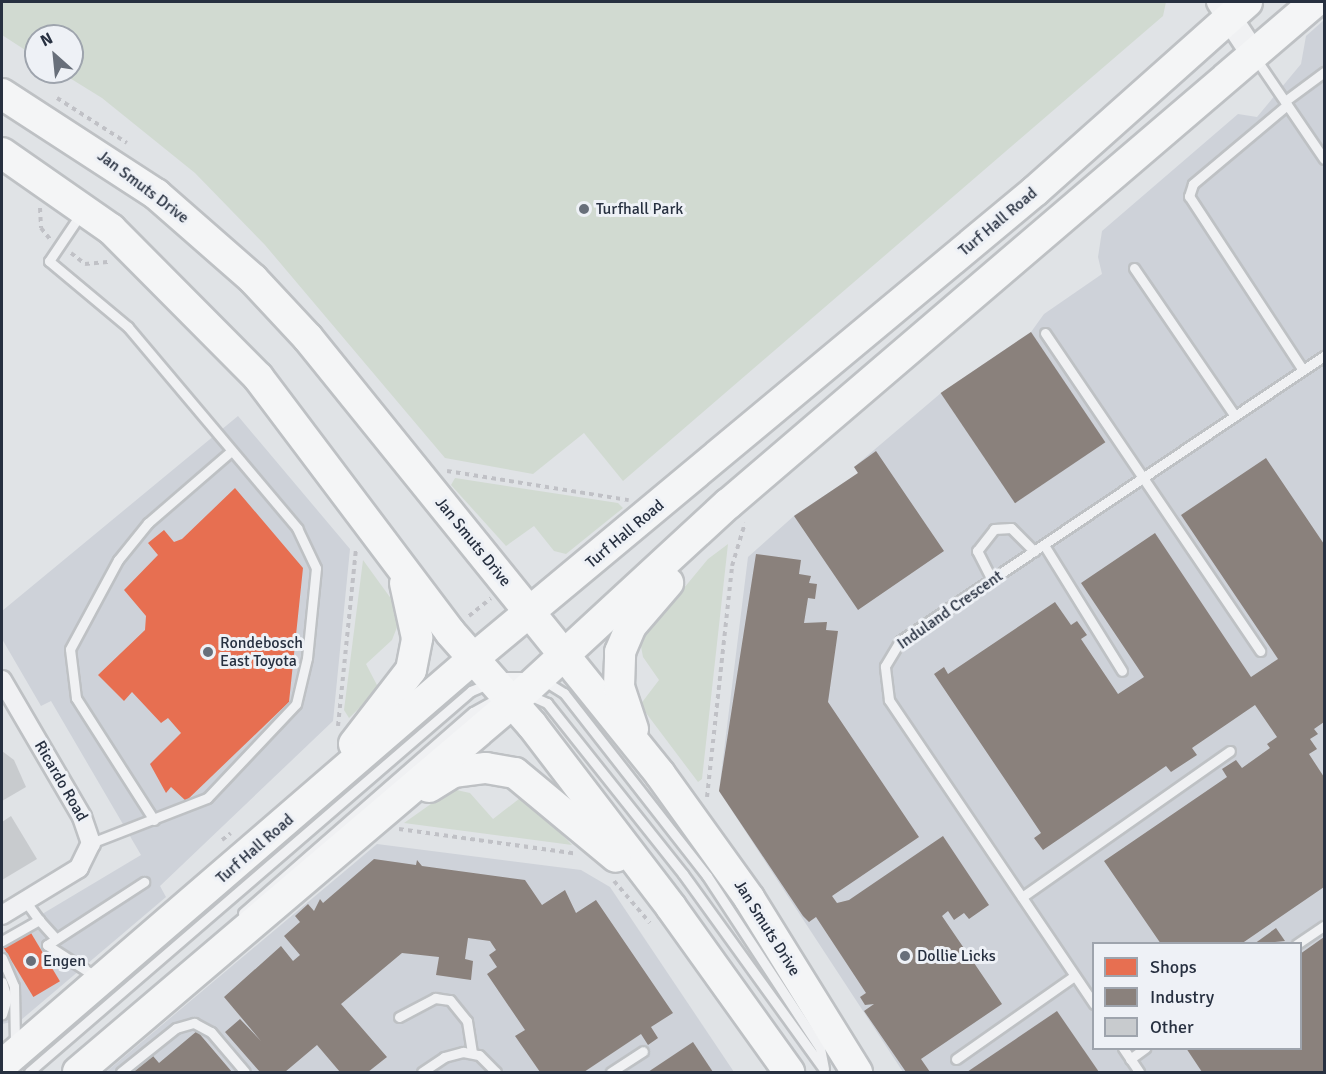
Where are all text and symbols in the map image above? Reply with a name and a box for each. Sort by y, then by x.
north arrow [24,24,84,84]
text: N [37,28,56,51]
street label: Jan Smuts Drive [94,146,192,228]
street label: Turf Hall Road [955,184,1041,260]
place label: Turfhall Park [596,199,683,219]
marker: Turfhall Park [577,202,591,216]
street label: Jan Smuts Drive [431,493,515,591]
street label: Turf Hall Road [582,496,668,572]
street label: Induland Crescent [894,566,1006,654]
place label: Rondebosch East Toyota [220,633,303,671]
marker: Rondebosch East Toyota [201,645,215,659]
street label: Ricardo Road [30,737,92,825]
street label: Turf Hall Road [212,810,298,888]
street label: Jan Smuts Drive [730,877,804,979]
legend [1092,942,1302,1050]
place label: Dollie Licks [917,946,996,966]
marker: Dollie Licks [898,949,912,963]
place label: Engen [43,951,86,971]
marker: Engen [24,954,38,968]
text: Shops [1150,956,1197,978]
text: Industry [1150,986,1214,1008]
text: Other [1150,1016,1194,1038]

